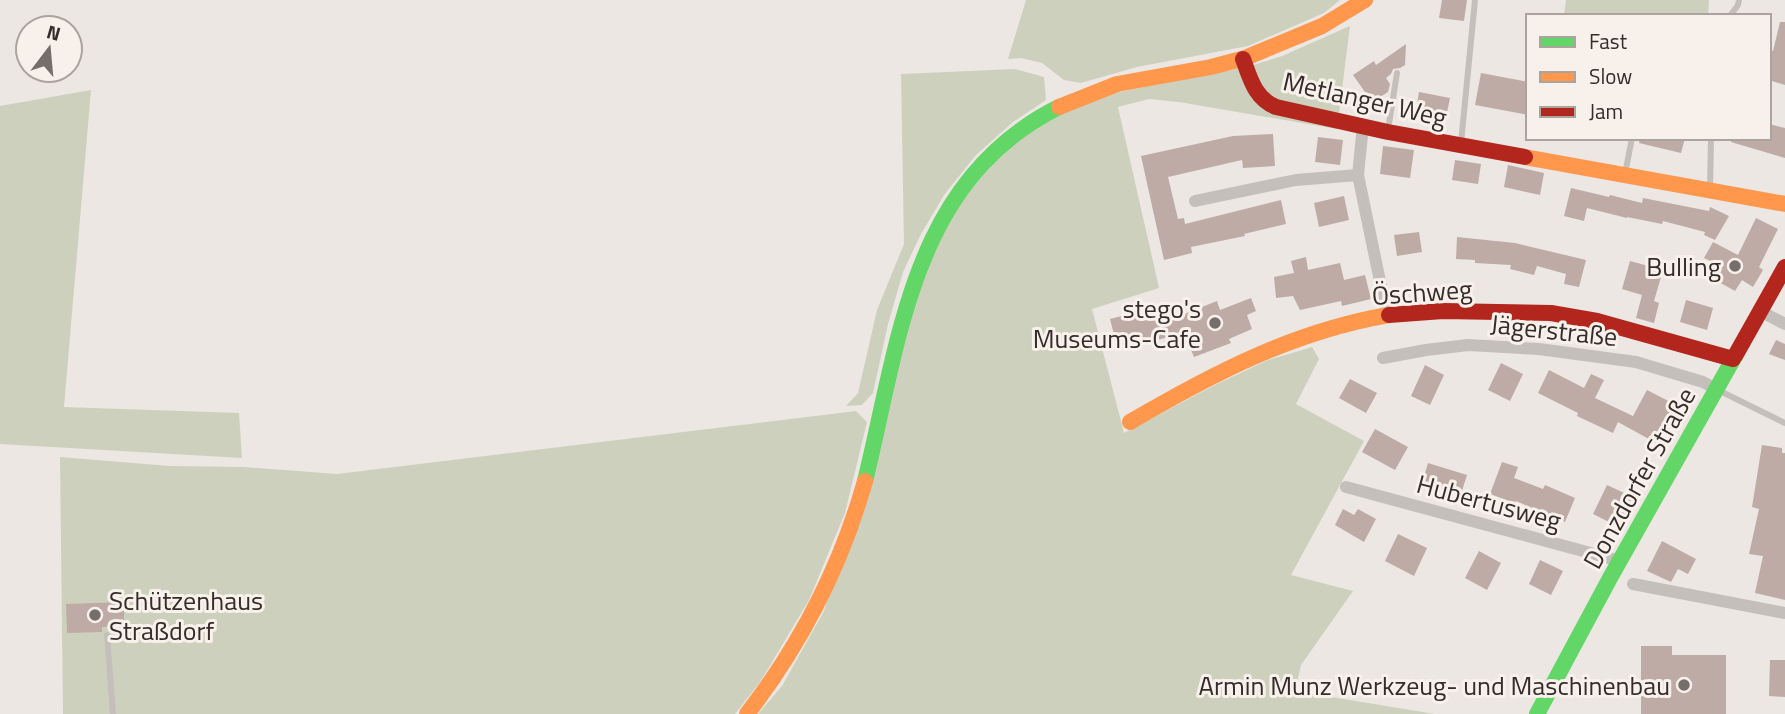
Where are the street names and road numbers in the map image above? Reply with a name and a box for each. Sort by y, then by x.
street label: Metlanger Weg [1279,61,1451,137]
street label: Öschweg [1370,269,1474,315]
street label: Jägerstraße [1489,304,1619,356]
street label: Donzdorfer Straße [1573,380,1705,576]
street label: Hubertusweg [1412,464,1566,540]

